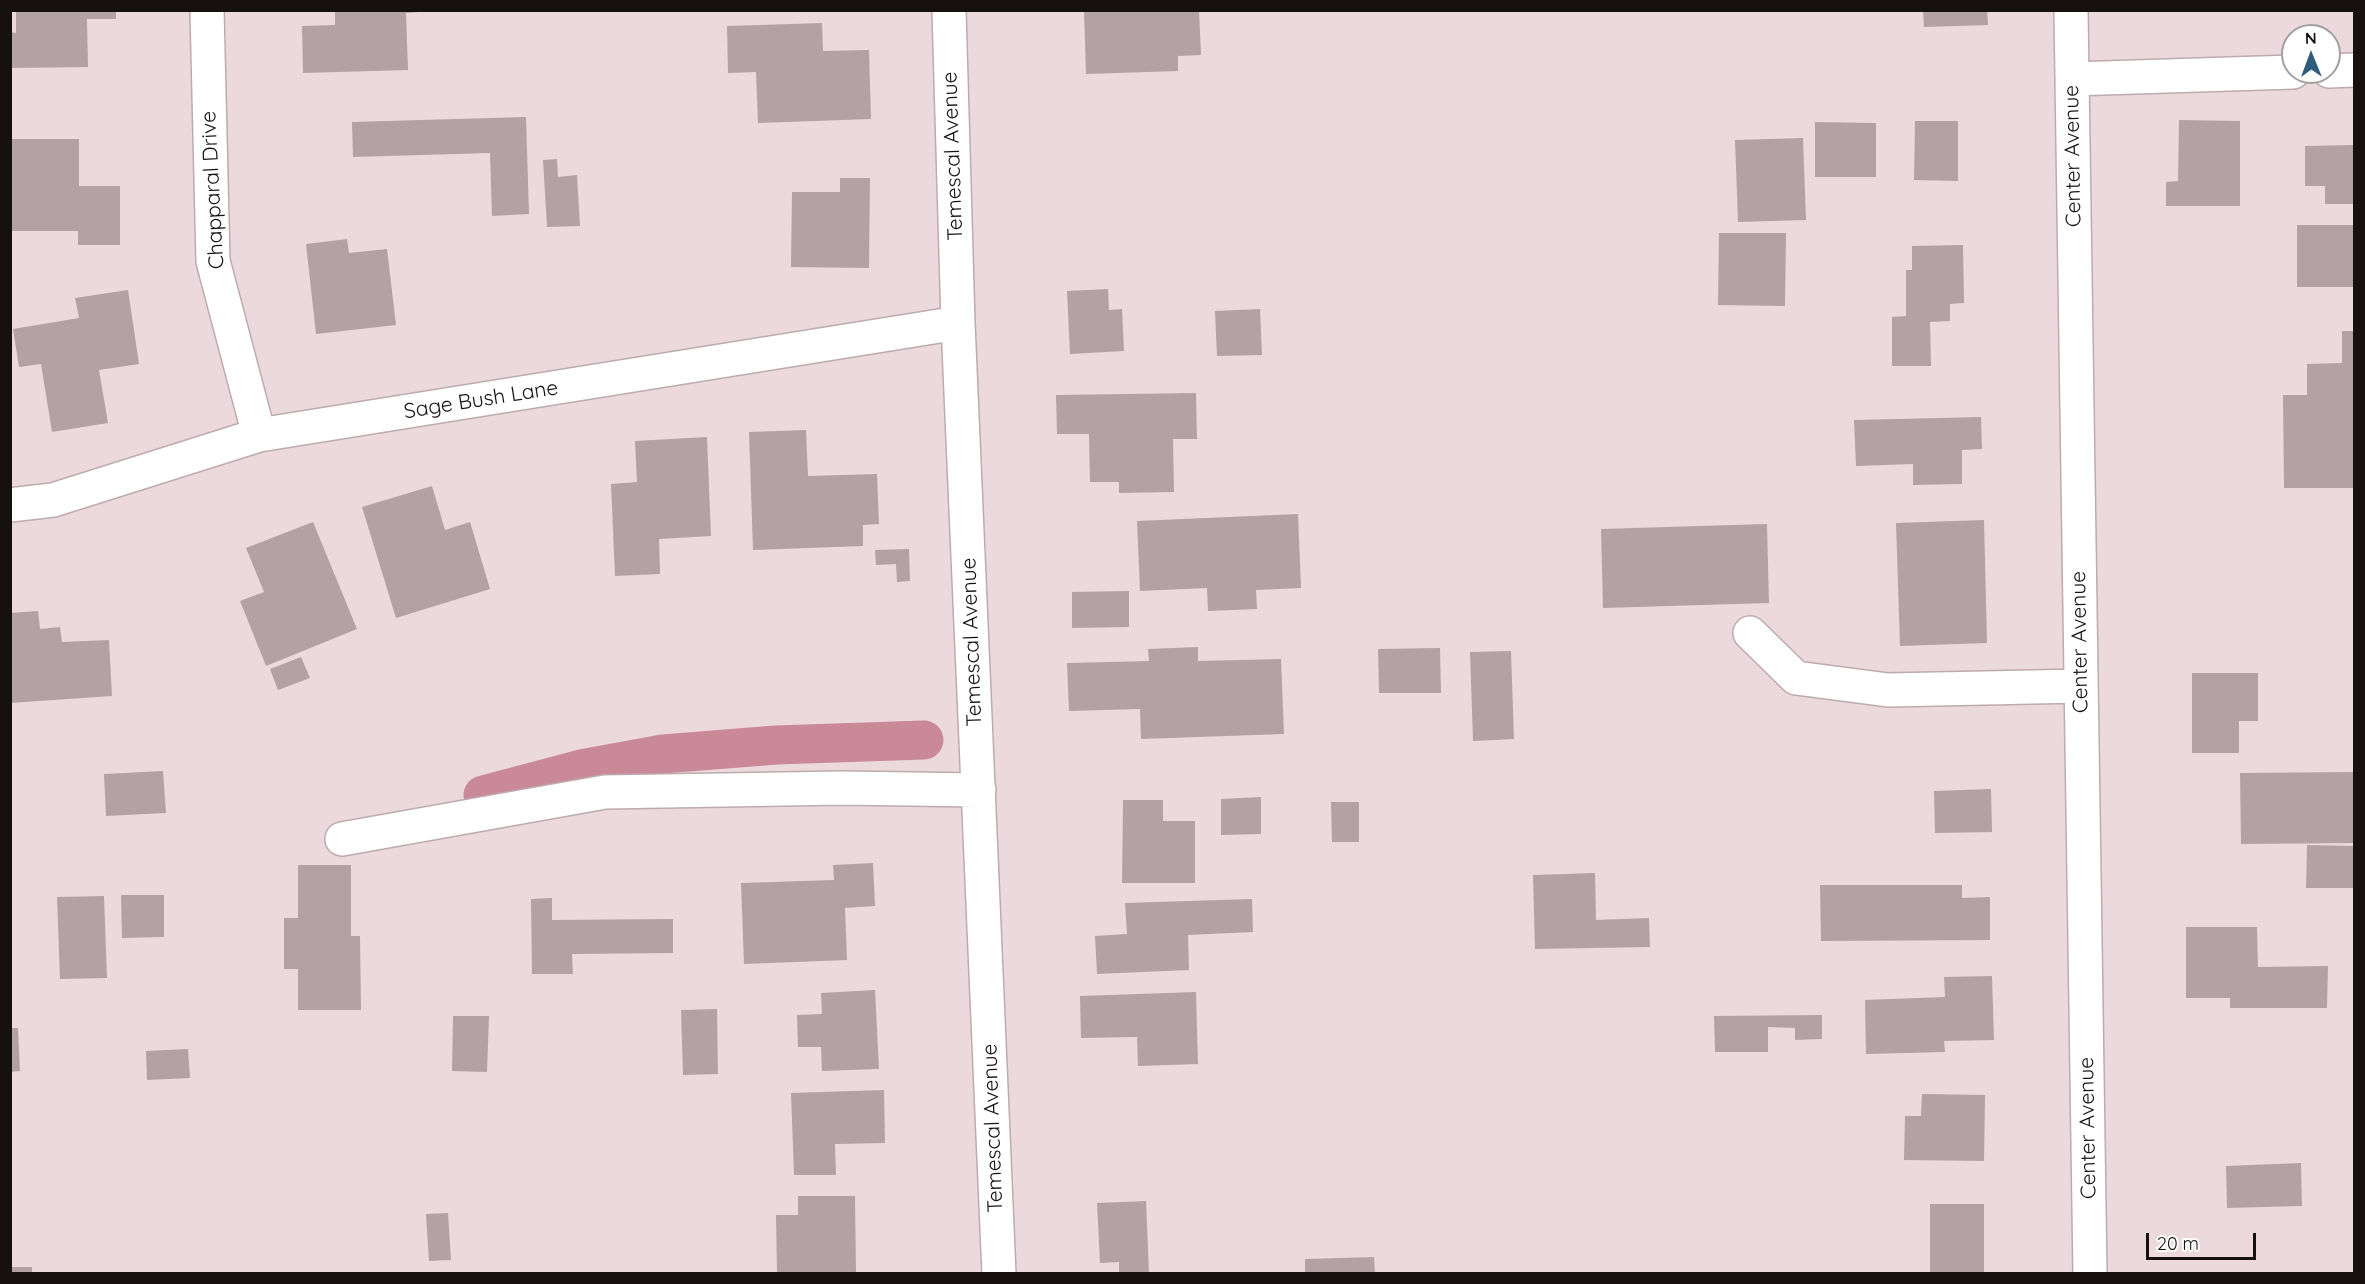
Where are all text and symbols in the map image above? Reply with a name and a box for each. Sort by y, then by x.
north arrow [2281,24,2341,84]
text: N [2305,28,2317,48]
street label: Temescal Avenue [937,71,969,241]
street label: Center Avenue [2059,85,2087,227]
street label: Chapparal Drive [196,110,230,270]
street label: Sage Bush Lane [402,375,560,425]
street label: Temescal Avenue [956,557,988,727]
street label: Center Avenue [2066,571,2094,713]
street label: Temescal Avenue [977,1043,1009,1213]
street label: Center Avenue [2074,1057,2102,1199]
scale bar [2149,1221,2258,1259]
text: 20 m [2157,1232,2199,1255]

